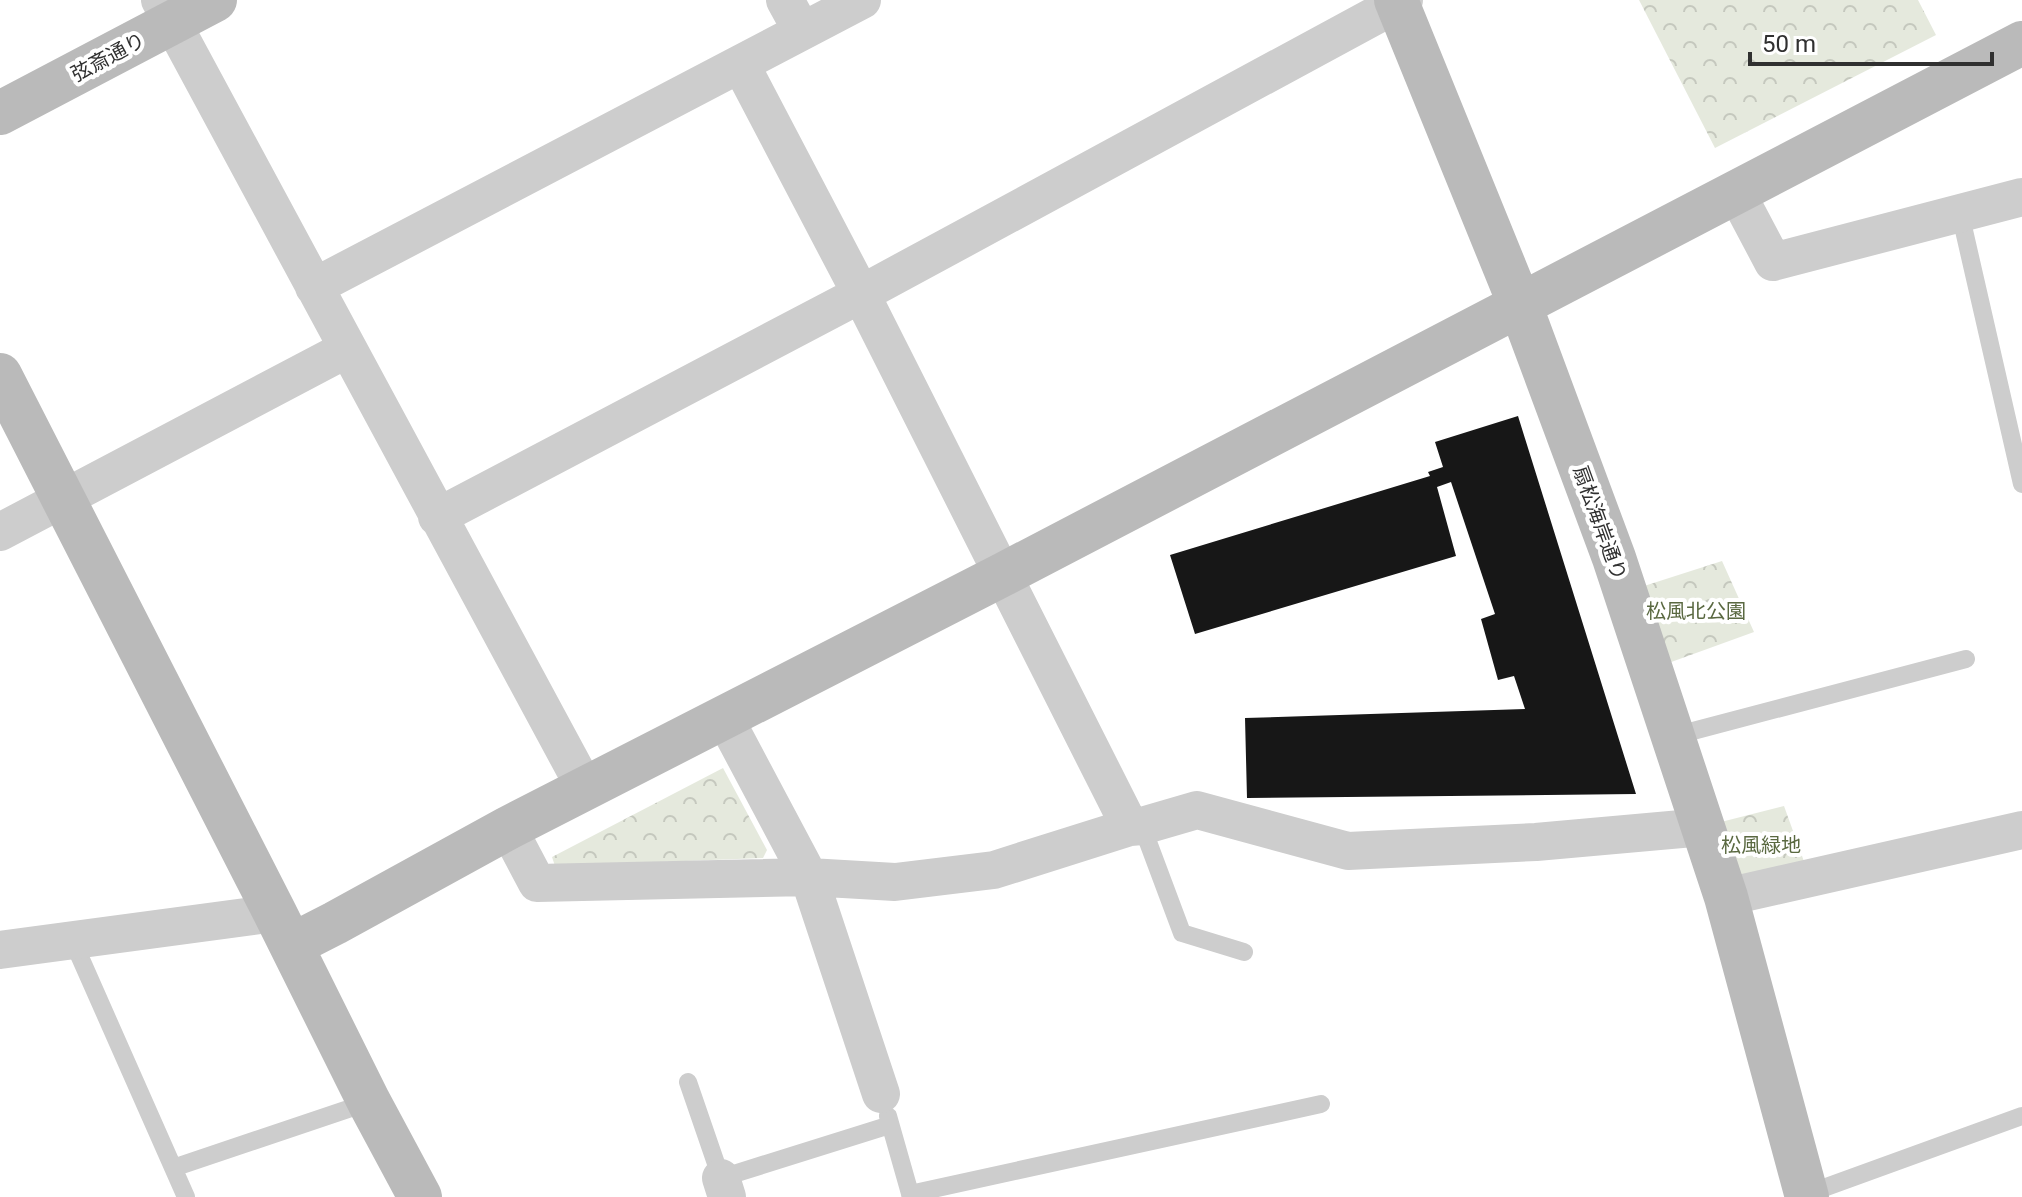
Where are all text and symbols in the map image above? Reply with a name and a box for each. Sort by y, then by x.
scale bar [1750,16,1992,66]
street label: 弦斎通り [67,28,149,86]
text: 50 m [1762,30,1816,58]
street label: 扇松海岸通り [1568,463,1632,583]
park label: 松風北公園 [1646,599,1746,623]
park label: 松風緑地 [1721,833,1801,857]

